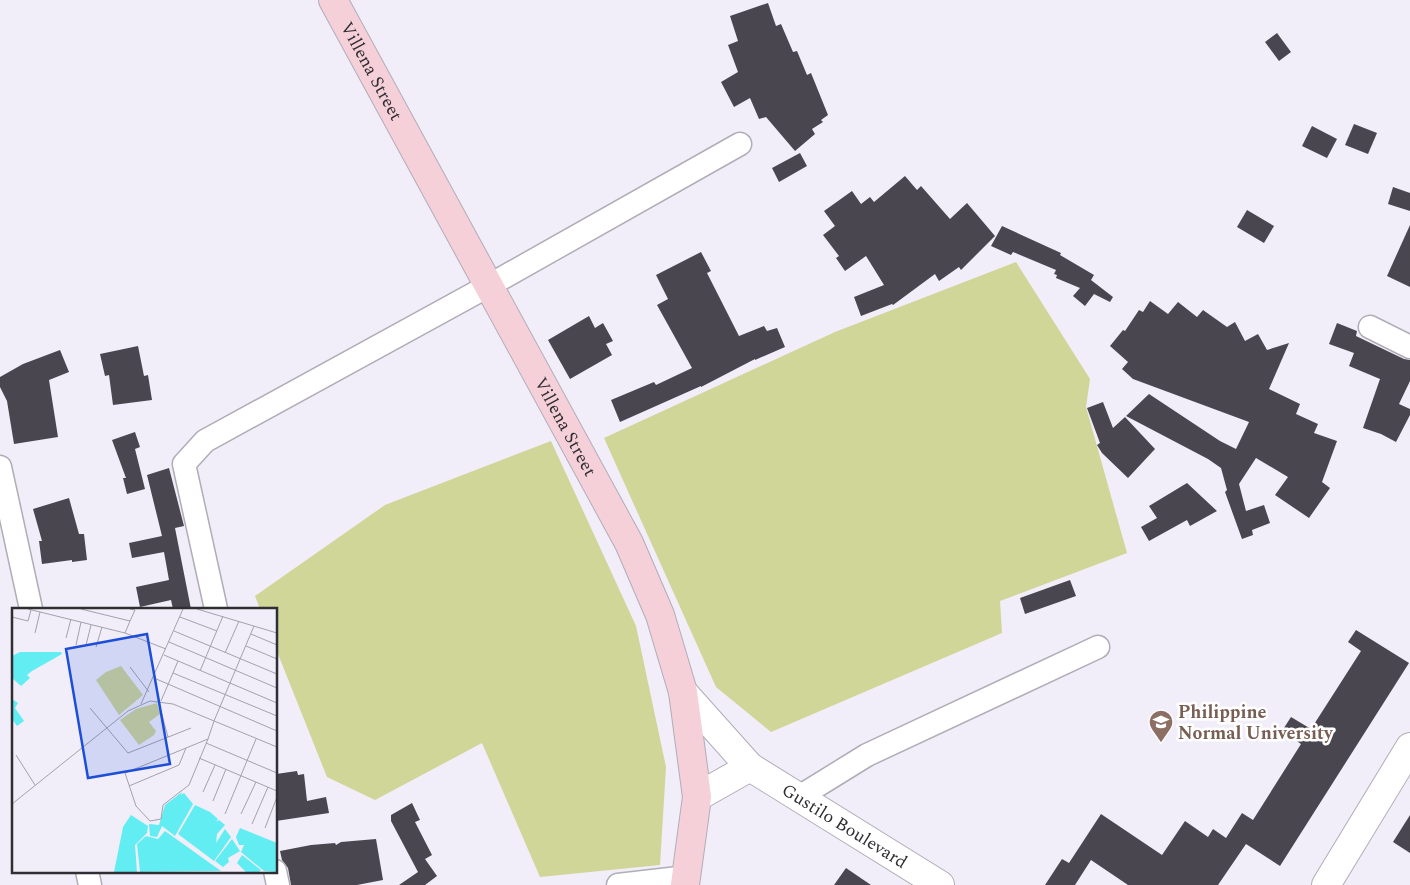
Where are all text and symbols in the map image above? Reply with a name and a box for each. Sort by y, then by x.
street label: Villena Street [333,17,409,126]
street label: Villena Street [527,373,603,481]
inset map [12,608,278,872]
place label: Philippine Normal University [1178,699,1334,747]
school or university icon: Philippine Normal University [1148,709,1174,743]
street label: Gustilo Boulevard [776,777,913,876]

